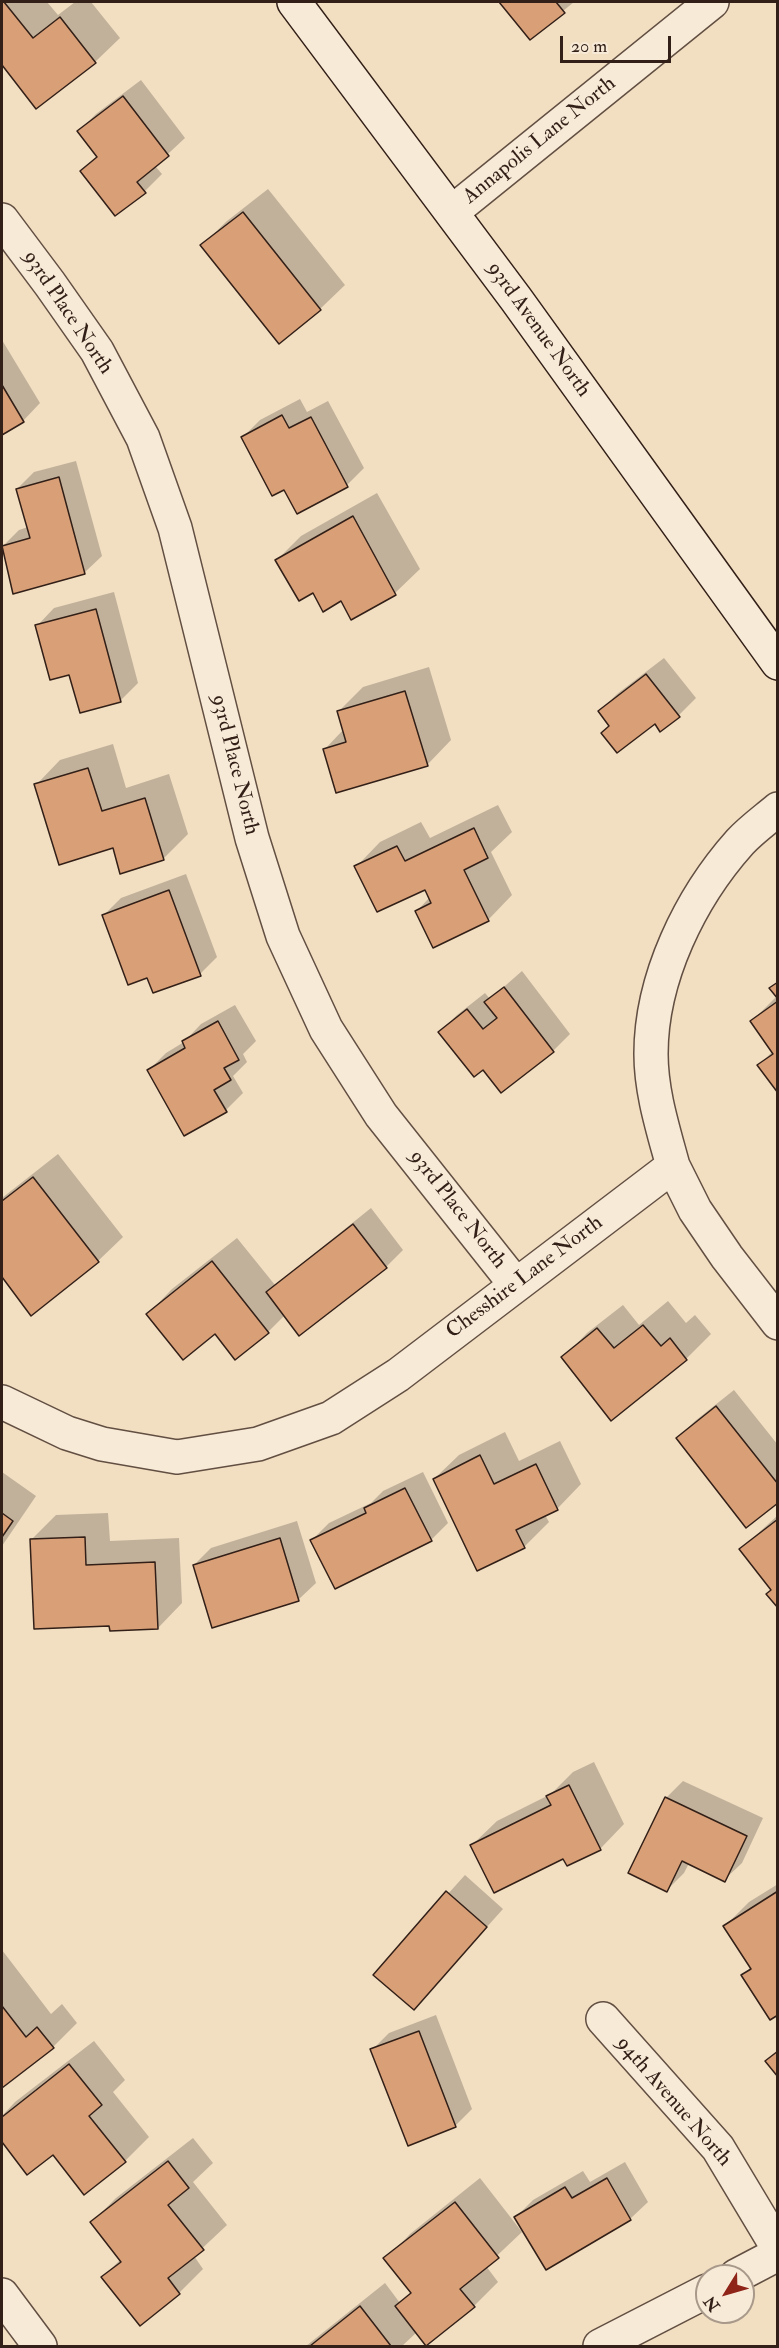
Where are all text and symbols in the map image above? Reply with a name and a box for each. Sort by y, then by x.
scale bar [563,24,674,62]
text: 20 m [571,35,607,58]
street label: Annapolis Lane North [459,72,621,210]
street label: 93rd Place North [16,247,118,379]
street label: 93rd Avenue North [481,258,595,402]
street label: 93rd Place North [204,692,264,838]
street label: 93rd Place North [403,1146,511,1274]
street label: Chesshire Lane North [442,1211,608,1345]
street label: 94th Avenue North [610,2032,736,2172]
north arrow [695,2264,755,2324]
text: N [700,2292,725,2315]

